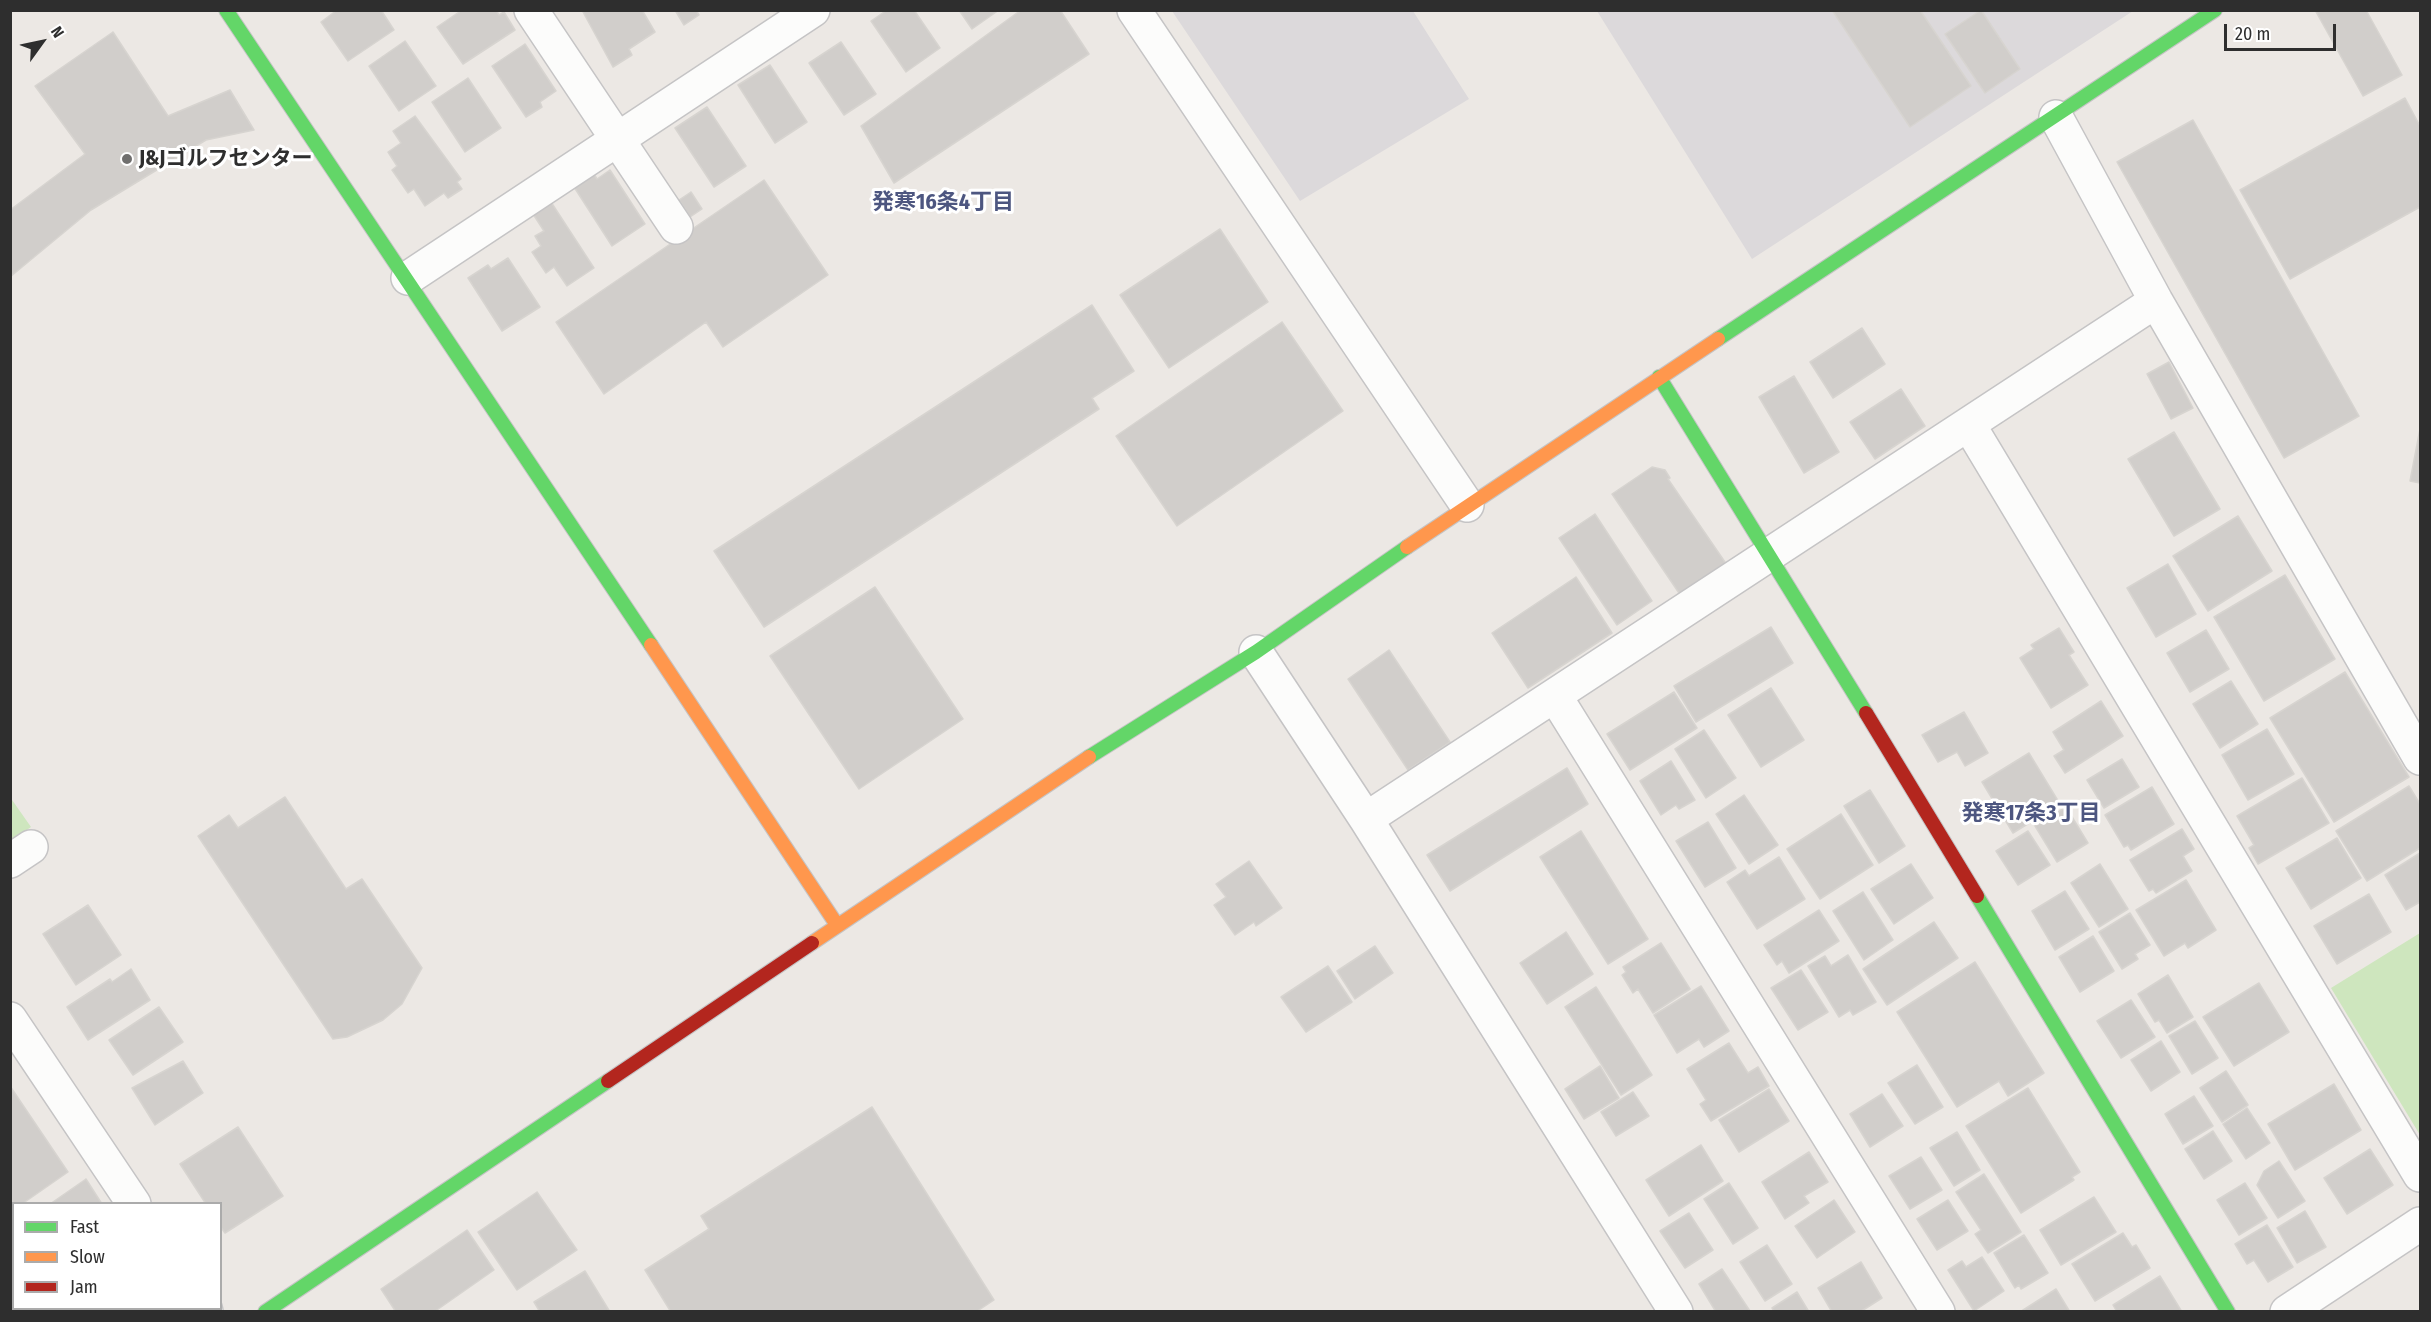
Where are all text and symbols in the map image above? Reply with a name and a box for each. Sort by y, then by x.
north arrow [12,12,72,72]
scale bar [2227,12,2340,50]
text: N [47,23,68,41]
text: 20 m [2235,23,2270,45]
place label: J&Jゴルフセンター [139,146,312,172]
marker: J&Jゴルフセンター [120,152,134,166]
district label: 発寒16条4丁目 [872,190,1014,216]
district label: 発寒17条3丁目 [1961,801,2101,827]
legend [12,1202,222,1310]
text: Fast [70,1216,99,1238]
text: Slow [70,1246,105,1268]
text: Jam [70,1276,98,1298]

